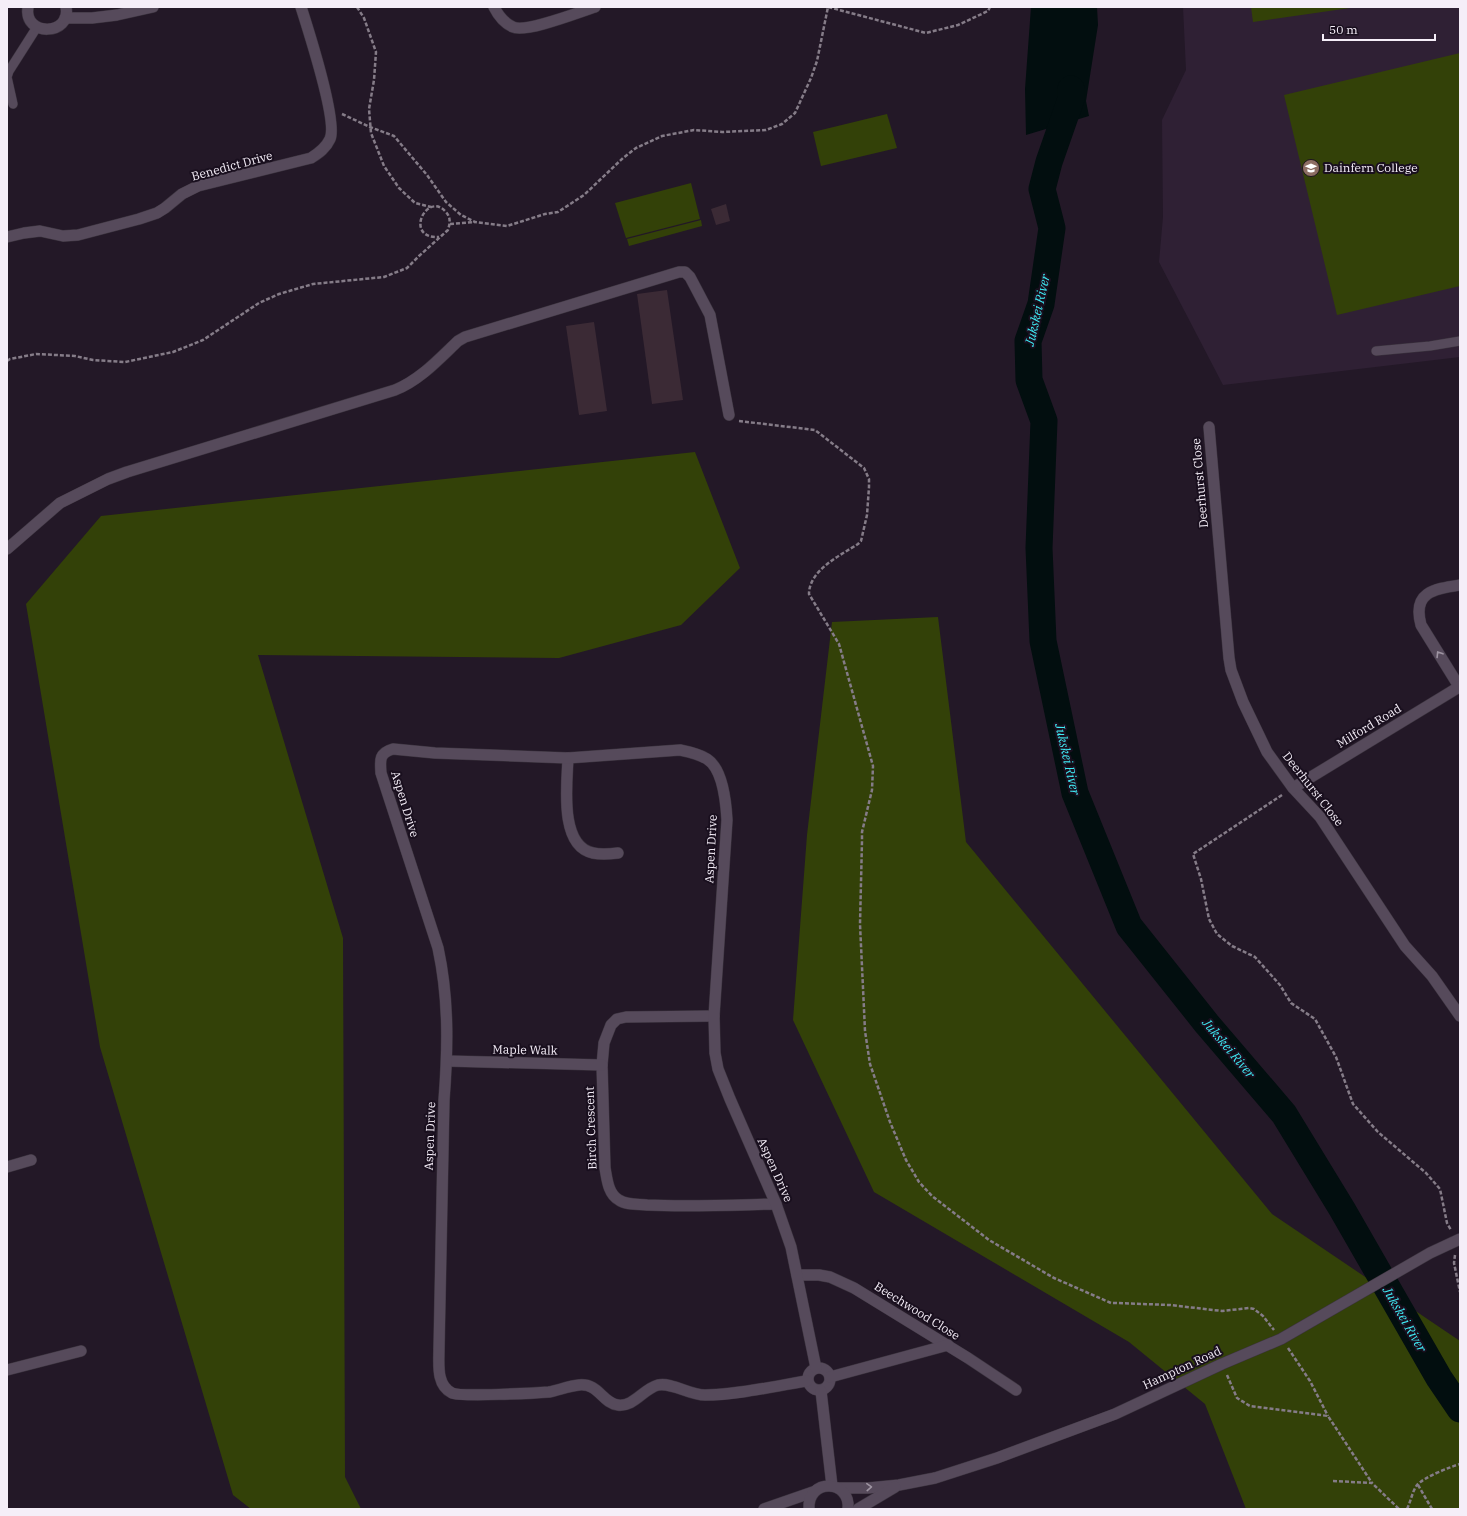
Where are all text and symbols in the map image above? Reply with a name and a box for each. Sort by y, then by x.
scale bar [1323,16,1435,42]
text: 50 m [1329,22,1358,37]
street label: Benedict Drive [190,147,274,184]
school or university icon: Dainfern College [1301,158,1321,178]
place label: Dainfern College [1324,160,1418,175]
water label: Jukskei River [1021,272,1054,349]
street label: Deerhurst Close [1188,437,1211,529]
one-way arrow [1436,651,1443,658]
street label: Milford Road [1334,700,1404,751]
water label: Jukskei River [1051,720,1084,797]
street label: Deerhurst Close [1280,749,1347,829]
street label: Aspen Drive [388,769,423,839]
street label: Aspen Drive [701,814,720,884]
water label: Jukskei River [1198,1014,1259,1082]
street label: Maple Walk [492,1041,558,1058]
street label: Birch Crescent [582,1086,599,1170]
street label: Aspen Drive [421,1101,438,1171]
street label: Aspen Drive [755,1135,796,1204]
street label: Beechwood Close [872,1278,963,1343]
water label: Jukskei River [1378,1282,1430,1356]
street label: Hampton Road [1140,1343,1223,1392]
one-way arrow [866,1483,872,1492]

